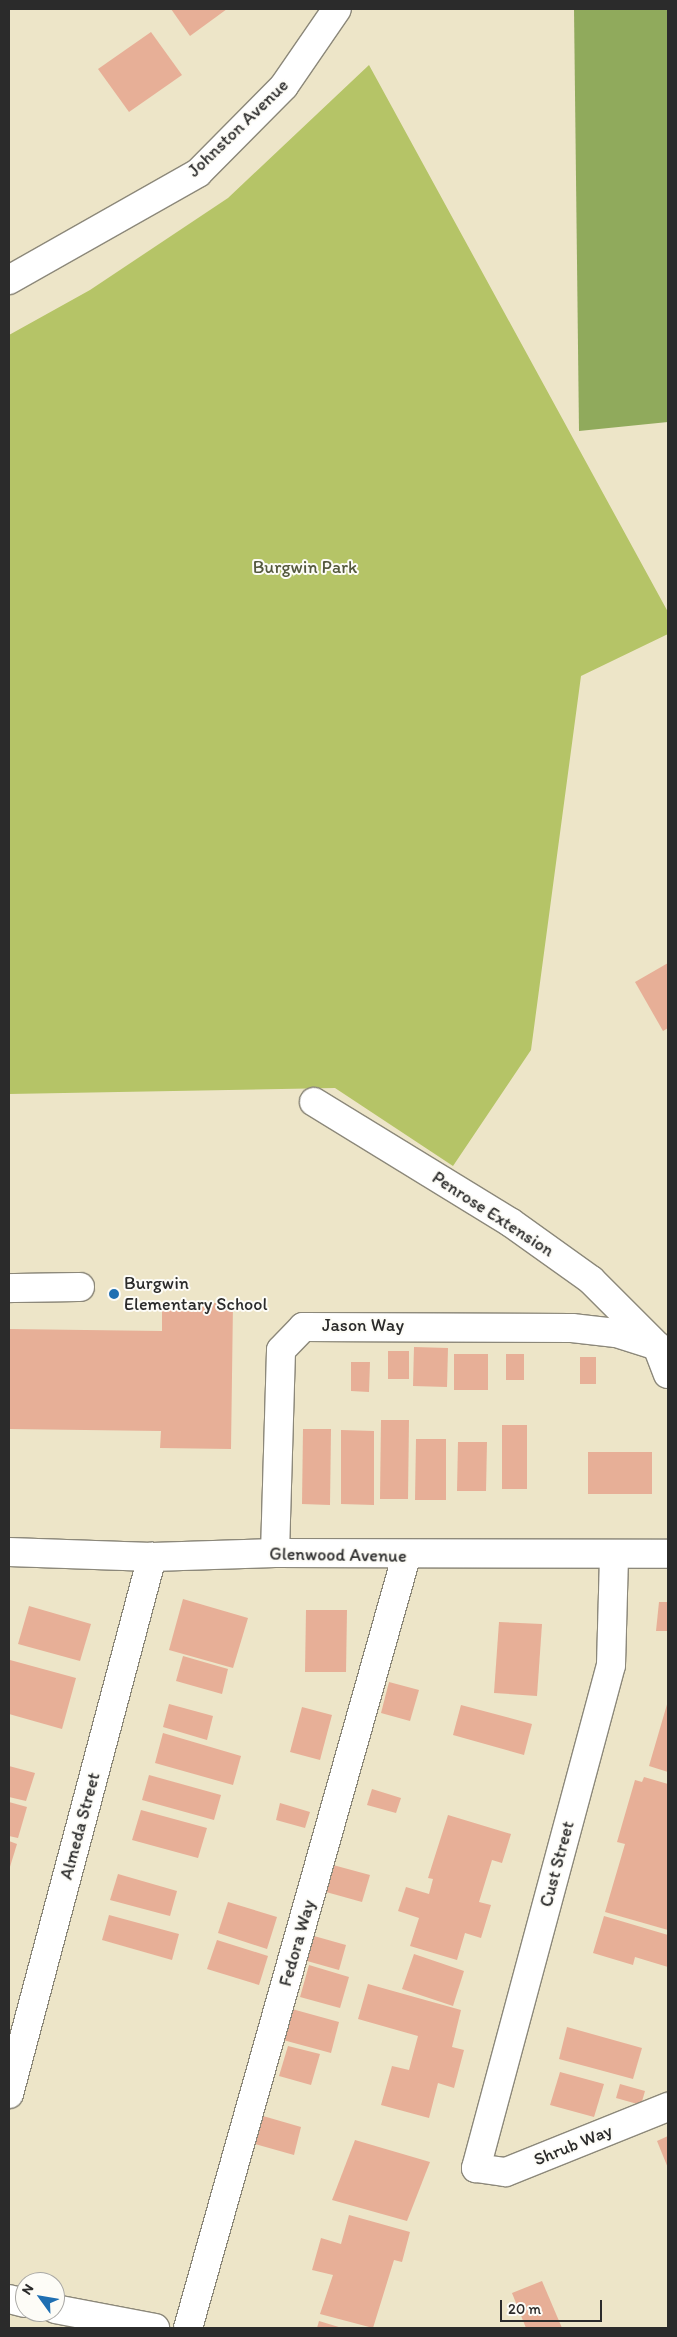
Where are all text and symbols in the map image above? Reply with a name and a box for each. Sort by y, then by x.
street label: Johnston Avenue [183,75,293,181]
park label: Burgwin Park [253,556,357,578]
street label: Penrose Extension [428,1167,558,1261]
place label: Burgwin Elementary School [124,1273,268,1316]
marker: Burgwin Elementary School [108,1288,120,1300]
street label: Jason Way [323,1314,403,1336]
street label: Glenwood Avenue [270,1543,406,1567]
street label: Almeda Street [55,1770,105,1882]
street label: Cust Street [535,1819,579,1909]
street label: Fedora Way [274,1897,320,1989]
street label: Shrub Way [531,2120,615,2170]
north arrow [15,2272,65,2322]
text: N [18,2281,37,2298]
scale bar [502,2290,604,2322]
text: 20 m [508,2300,541,2318]

